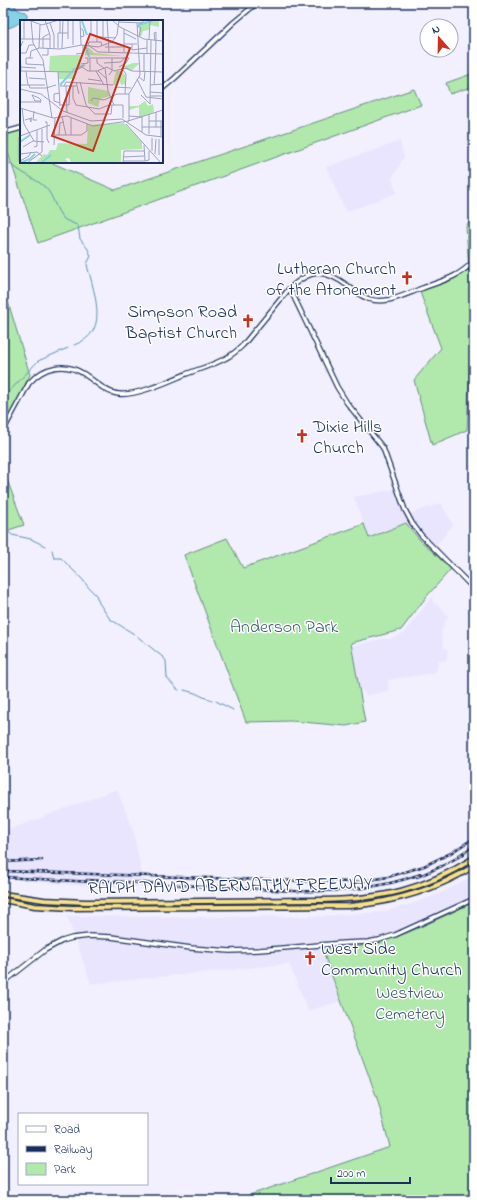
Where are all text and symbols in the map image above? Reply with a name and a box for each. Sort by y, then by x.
north arrow [419,18,459,58]
inset map [20,20,163,163]
text: N [430,21,442,38]
place label: Lutheran Church of the Atonement [266,257,396,304]
church icon: Lutheran Church of the Atonement [399,270,415,286]
place label: Simpson Road Baptist Church [125,300,237,347]
church icon: Simpson Road Baptist Church [240,313,256,329]
place label: Dixie Hills Church [312,415,382,462]
church icon: Dixie Hills Church [294,428,310,444]
park label: Anderson Park [230,615,338,641]
street label: RALPH DAVID ABERNATHY FREEWAY [88,872,373,902]
place label: West Side Community Church [321,937,462,984]
church icon: West Side Community Church [302,950,318,966]
park label: Westview Cemetery [375,981,445,1028]
legend [18,1113,148,1185]
text: Road [54,1121,80,1139]
text: Railway [54,1141,93,1160]
scale bar [331,1159,410,1185]
text: Park [54,1161,76,1179]
text: 200 m [337,1165,366,1183]

